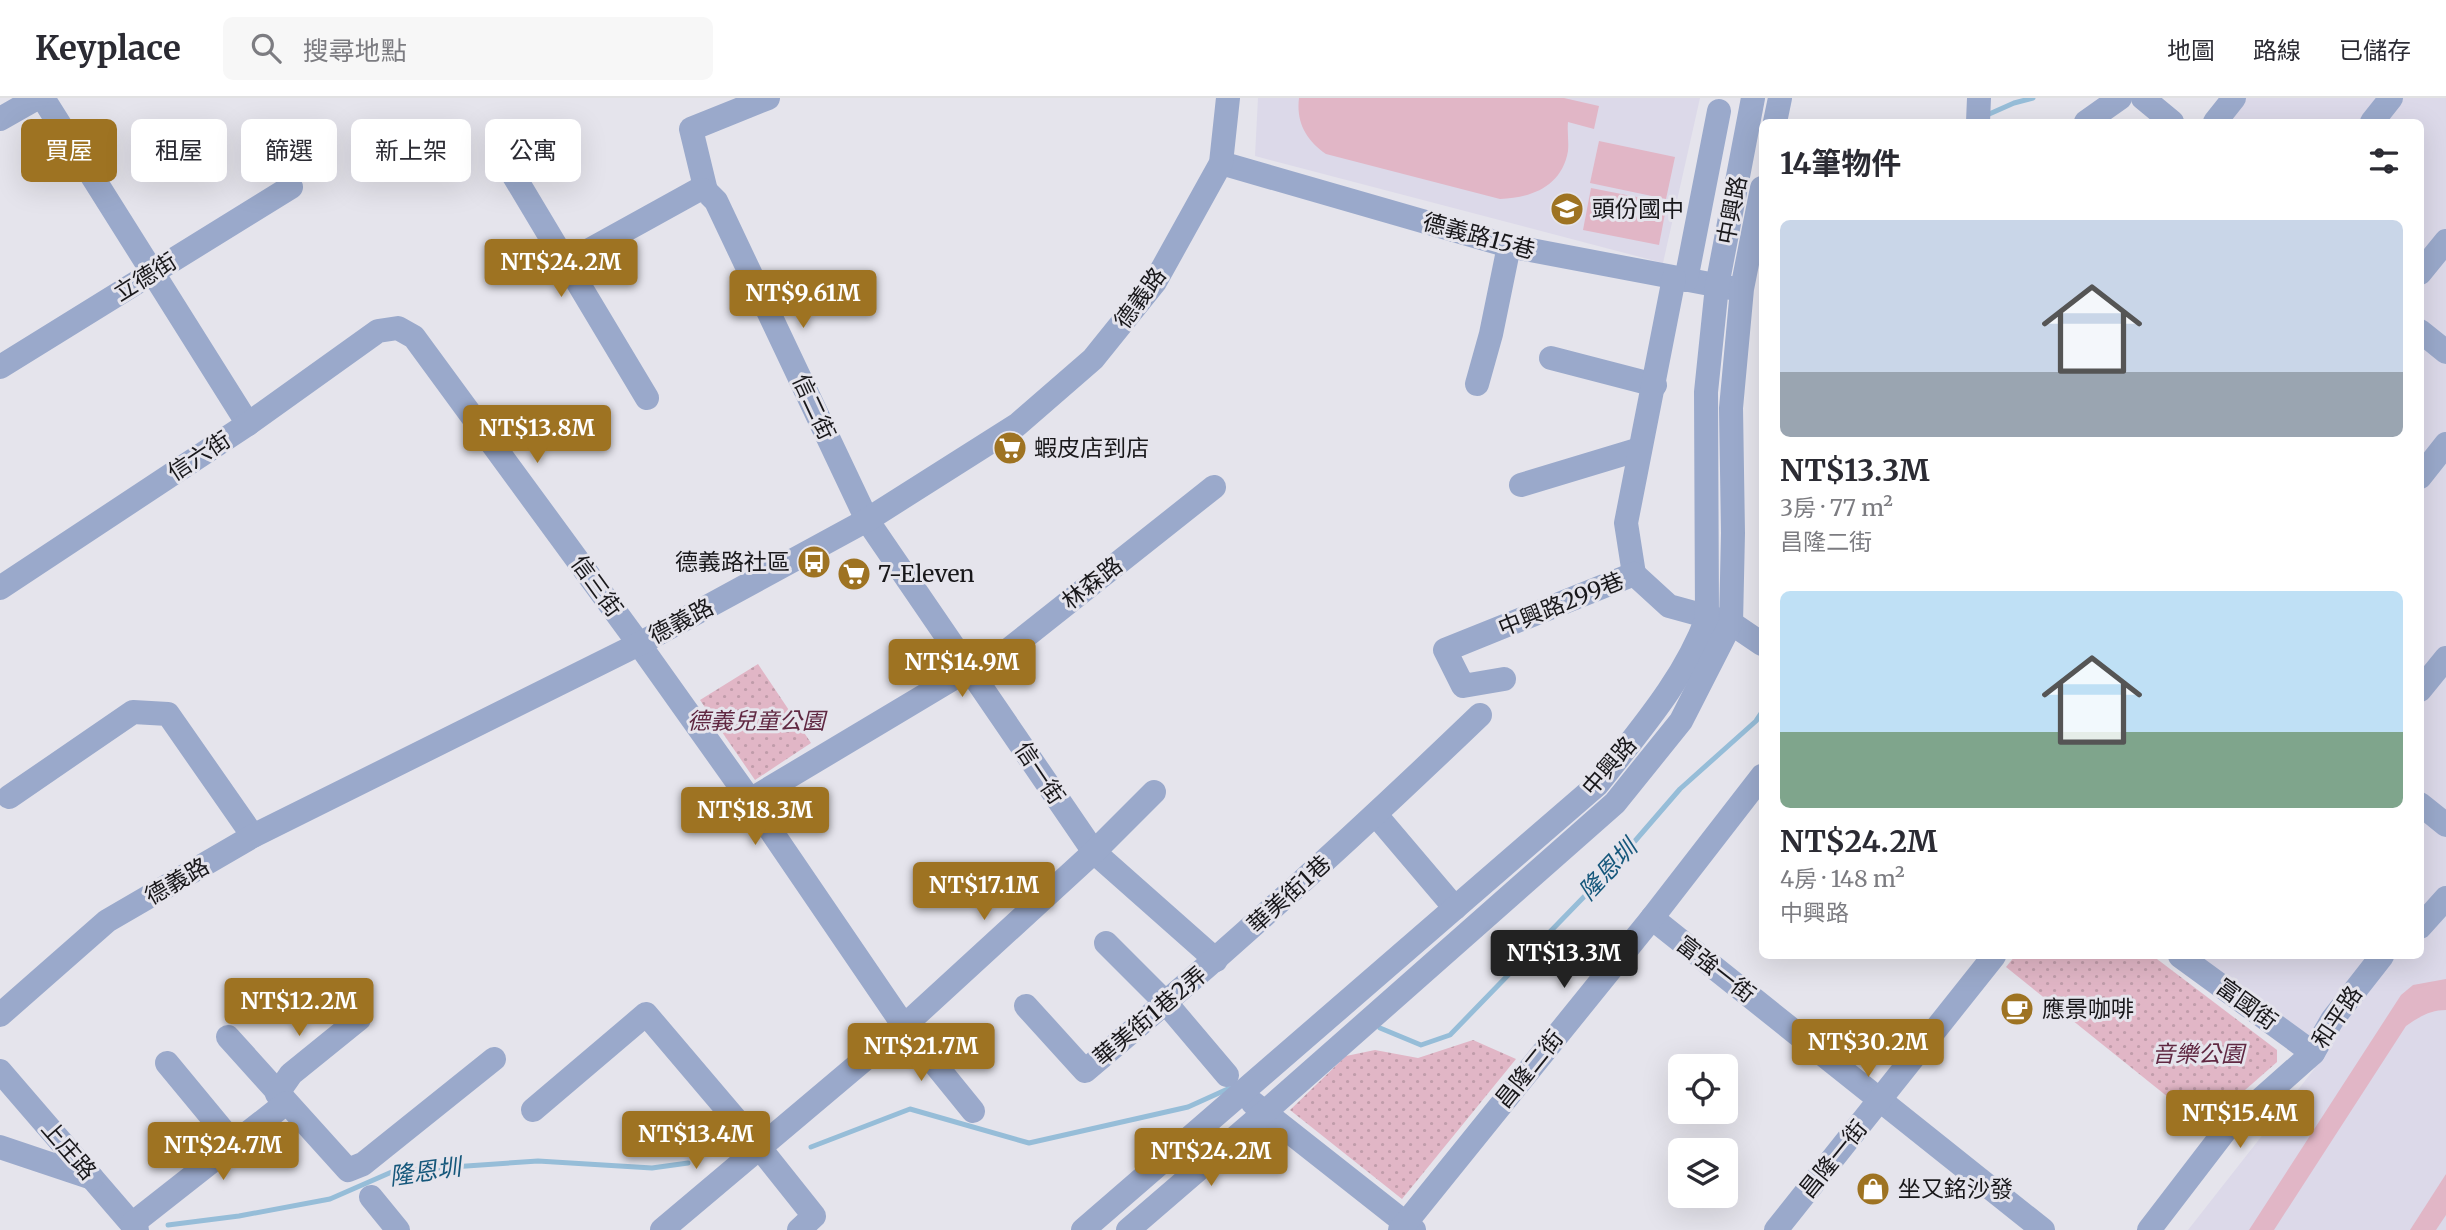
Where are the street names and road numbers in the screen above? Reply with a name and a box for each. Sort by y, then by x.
street label: 中興路 [1711,173,1752,247]
street label: 德義路15巷 [1420,207,1538,264]
street label: 立德街 [108,246,182,307]
street label: 德義路 [1108,261,1172,334]
street label: 信二街 [787,369,842,444]
street label: 信六街 [162,425,236,487]
street label: 信三街 [565,549,629,622]
street label: 林森路 [1056,550,1128,615]
street label: 中興路299巷 [1494,565,1628,642]
street label: 德義路 [643,592,718,650]
street label: 中興路 [1575,730,1642,801]
street label: 信一街 [1009,736,1072,809]
street label: 華美街1巷 [1241,849,1336,939]
street label: 德義路 [140,851,214,910]
street label: 富強一街 [1671,929,1761,1008]
street label: 華美街1巷2弄 [1087,960,1212,1071]
street label: 富國街 [2211,972,2284,1036]
street label: 和平路 [2305,980,2368,1053]
street label: 昌隆二街 [1488,1024,1569,1114]
street label: 上庄路 [36,1114,103,1185]
street label: 昌隆一街 [1792,1114,1873,1204]

